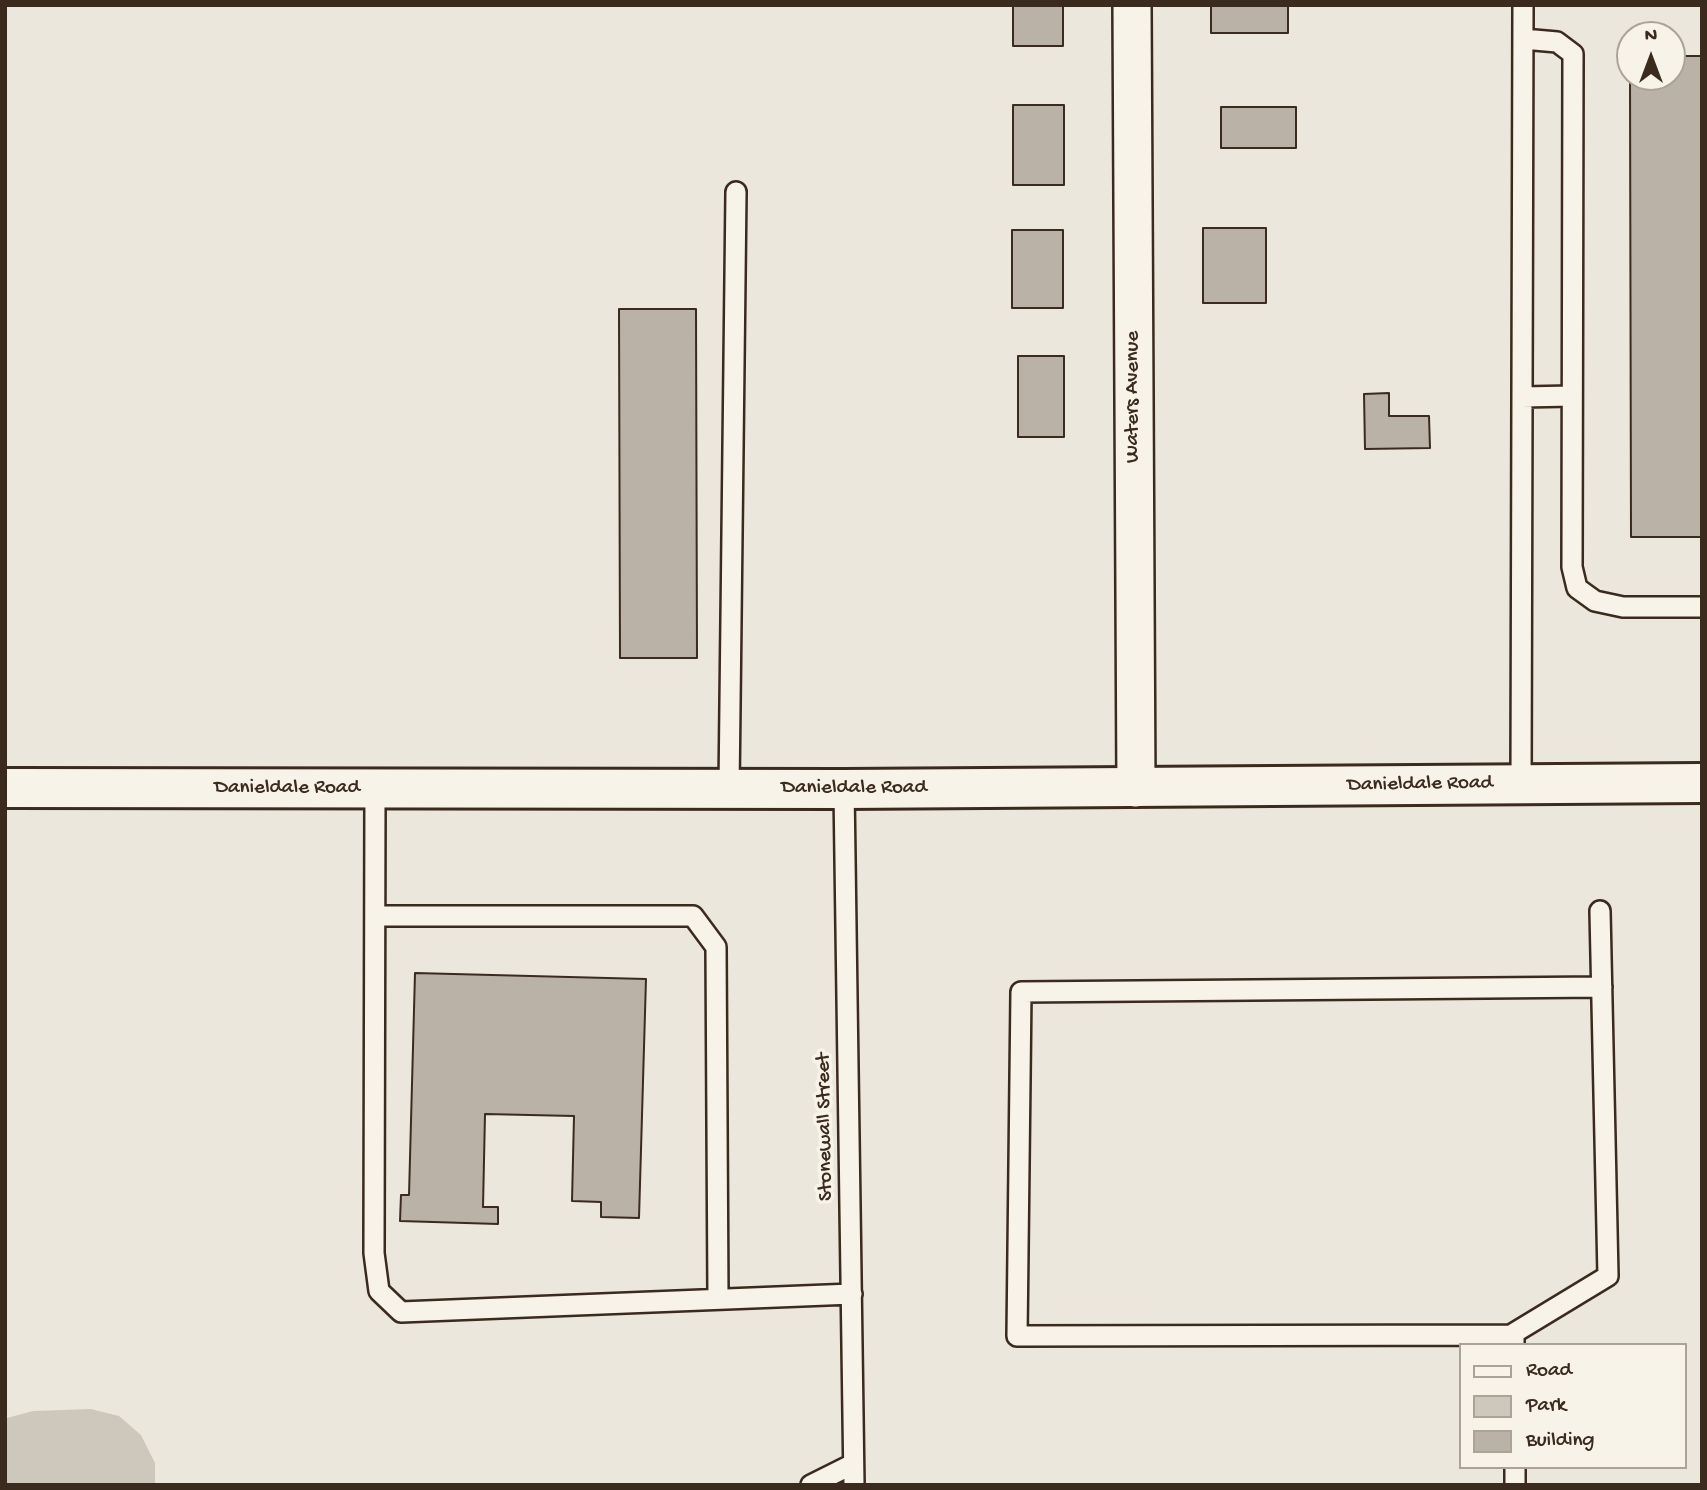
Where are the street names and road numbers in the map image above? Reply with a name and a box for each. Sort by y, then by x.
street label: Waters Avenue [1121,331,1147,463]
street label: Danieldale Road [1347,771,1493,799]
street label: Danieldale Road [214,776,360,802]
street label: Danieldale Road [781,776,927,802]
street label: Stonewall Street [812,1053,840,1201]

